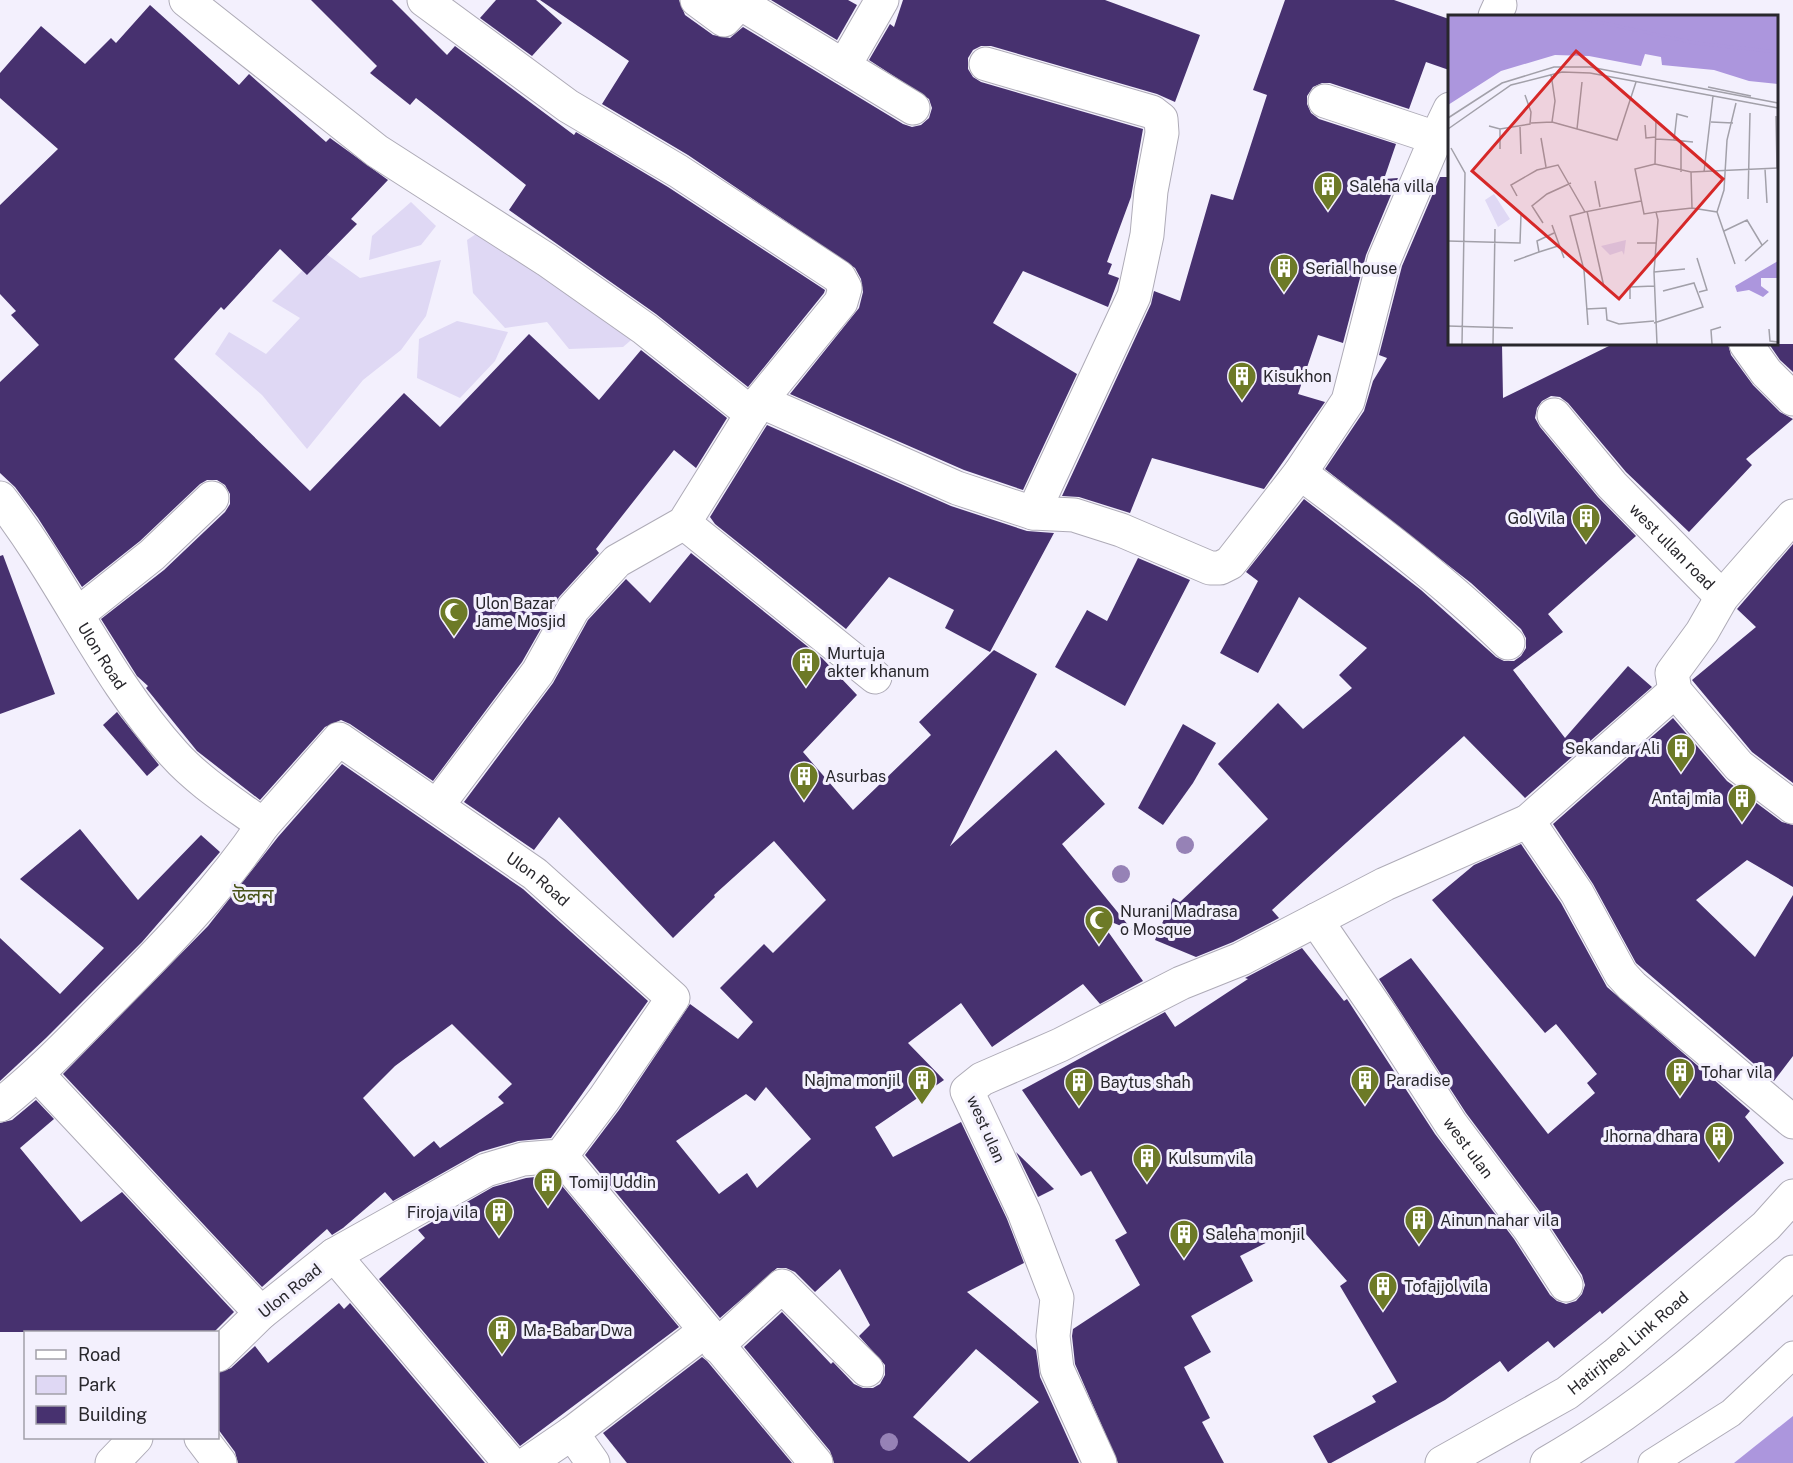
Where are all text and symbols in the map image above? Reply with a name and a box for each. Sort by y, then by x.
inset map [1448,15,1778,345]
building icon: Saleha villa [1312,170,1344,212]
place label: Saleha villa [1349,177,1434,196]
building icon: Serial house [1268,252,1300,294]
place label: Serial house [1305,259,1397,278]
building icon: Kisukhon [1226,360,1258,402]
place label: Kisukhon [1263,367,1332,386]
street label: west ullan road [1626,499,1719,594]
building icon: Gol Vila [1570,502,1602,544]
place label: Gol Vila [1507,509,1565,528]
place label: Ulon Bazar Jame Mosjid [475,594,566,631]
mosque icon: Ulon Bazar Jame Mosjid [438,596,470,638]
street label: Ulon Road [74,619,130,693]
place label: Murtuja akter khanum [827,644,929,681]
building icon: Murtuja akter khanum [790,646,822,688]
building icon: Sekandar Ali [1665,732,1697,774]
place label: Sekandar Ali [1565,739,1660,758]
building icon: Asurbas [788,760,820,802]
place label: Asurbas [825,767,886,786]
building icon: Antaj mia [1726,782,1758,824]
place label: Antaj mia [1651,789,1721,808]
street label: Ulon Road [503,848,573,910]
district label: উলন [232,884,274,908]
place label: Nurani Madrasa o Mosque [1120,902,1238,939]
mosque icon: Nurani Madrasa o Mosque [1083,904,1115,946]
building icon: Tohar vila [1664,1056,1696,1098]
place label: Tohar vila [1701,1063,1772,1082]
building icon: Najma monjil [906,1064,938,1106]
building icon: Paradise [1349,1064,1381,1106]
building icon: Baytus shah [1063,1066,1095,1108]
place label: Najma monjil [804,1071,901,1090]
place label: Paradise [1386,1071,1450,1090]
place label: Baytus shah [1100,1073,1191,1092]
street label: west ulan [963,1092,1009,1166]
street label: west ulan [1440,1113,1498,1182]
building icon: Jhorna dhara [1703,1120,1735,1162]
place label: Jhorna dhara [1603,1127,1698,1146]
building icon: Kulsum vila [1131,1142,1163,1184]
place label: Kulsum vila [1168,1149,1253,1168]
building icon: Tomij Uddin [532,1166,564,1208]
place label: Tomij Uddin [569,1173,656,1192]
building icon: Firoja vila [483,1196,515,1238]
place label: Firoja vila [407,1203,478,1222]
building icon: Ainun nahar vila [1403,1204,1435,1246]
place label: Ainun nahar vila [1440,1211,1559,1230]
building icon: Saleha monjil [1168,1218,1200,1260]
place label: Saleha monjil [1205,1225,1305,1244]
street label: Ulon Road [255,1260,325,1322]
building icon: Tofajjol vila [1367,1270,1399,1312]
place label: Tofajjol vila [1404,1277,1488,1296]
street label: Hatirjheel Link Road [1564,1287,1692,1398]
building icon: Ma-Babar Dwa [486,1314,518,1356]
place label: Ma-Babar Dwa [523,1321,632,1340]
legend [24,1331,219,1439]
text: Road [78,1344,121,1365]
text: Park [78,1374,116,1395]
text: Building [78,1404,147,1425]

